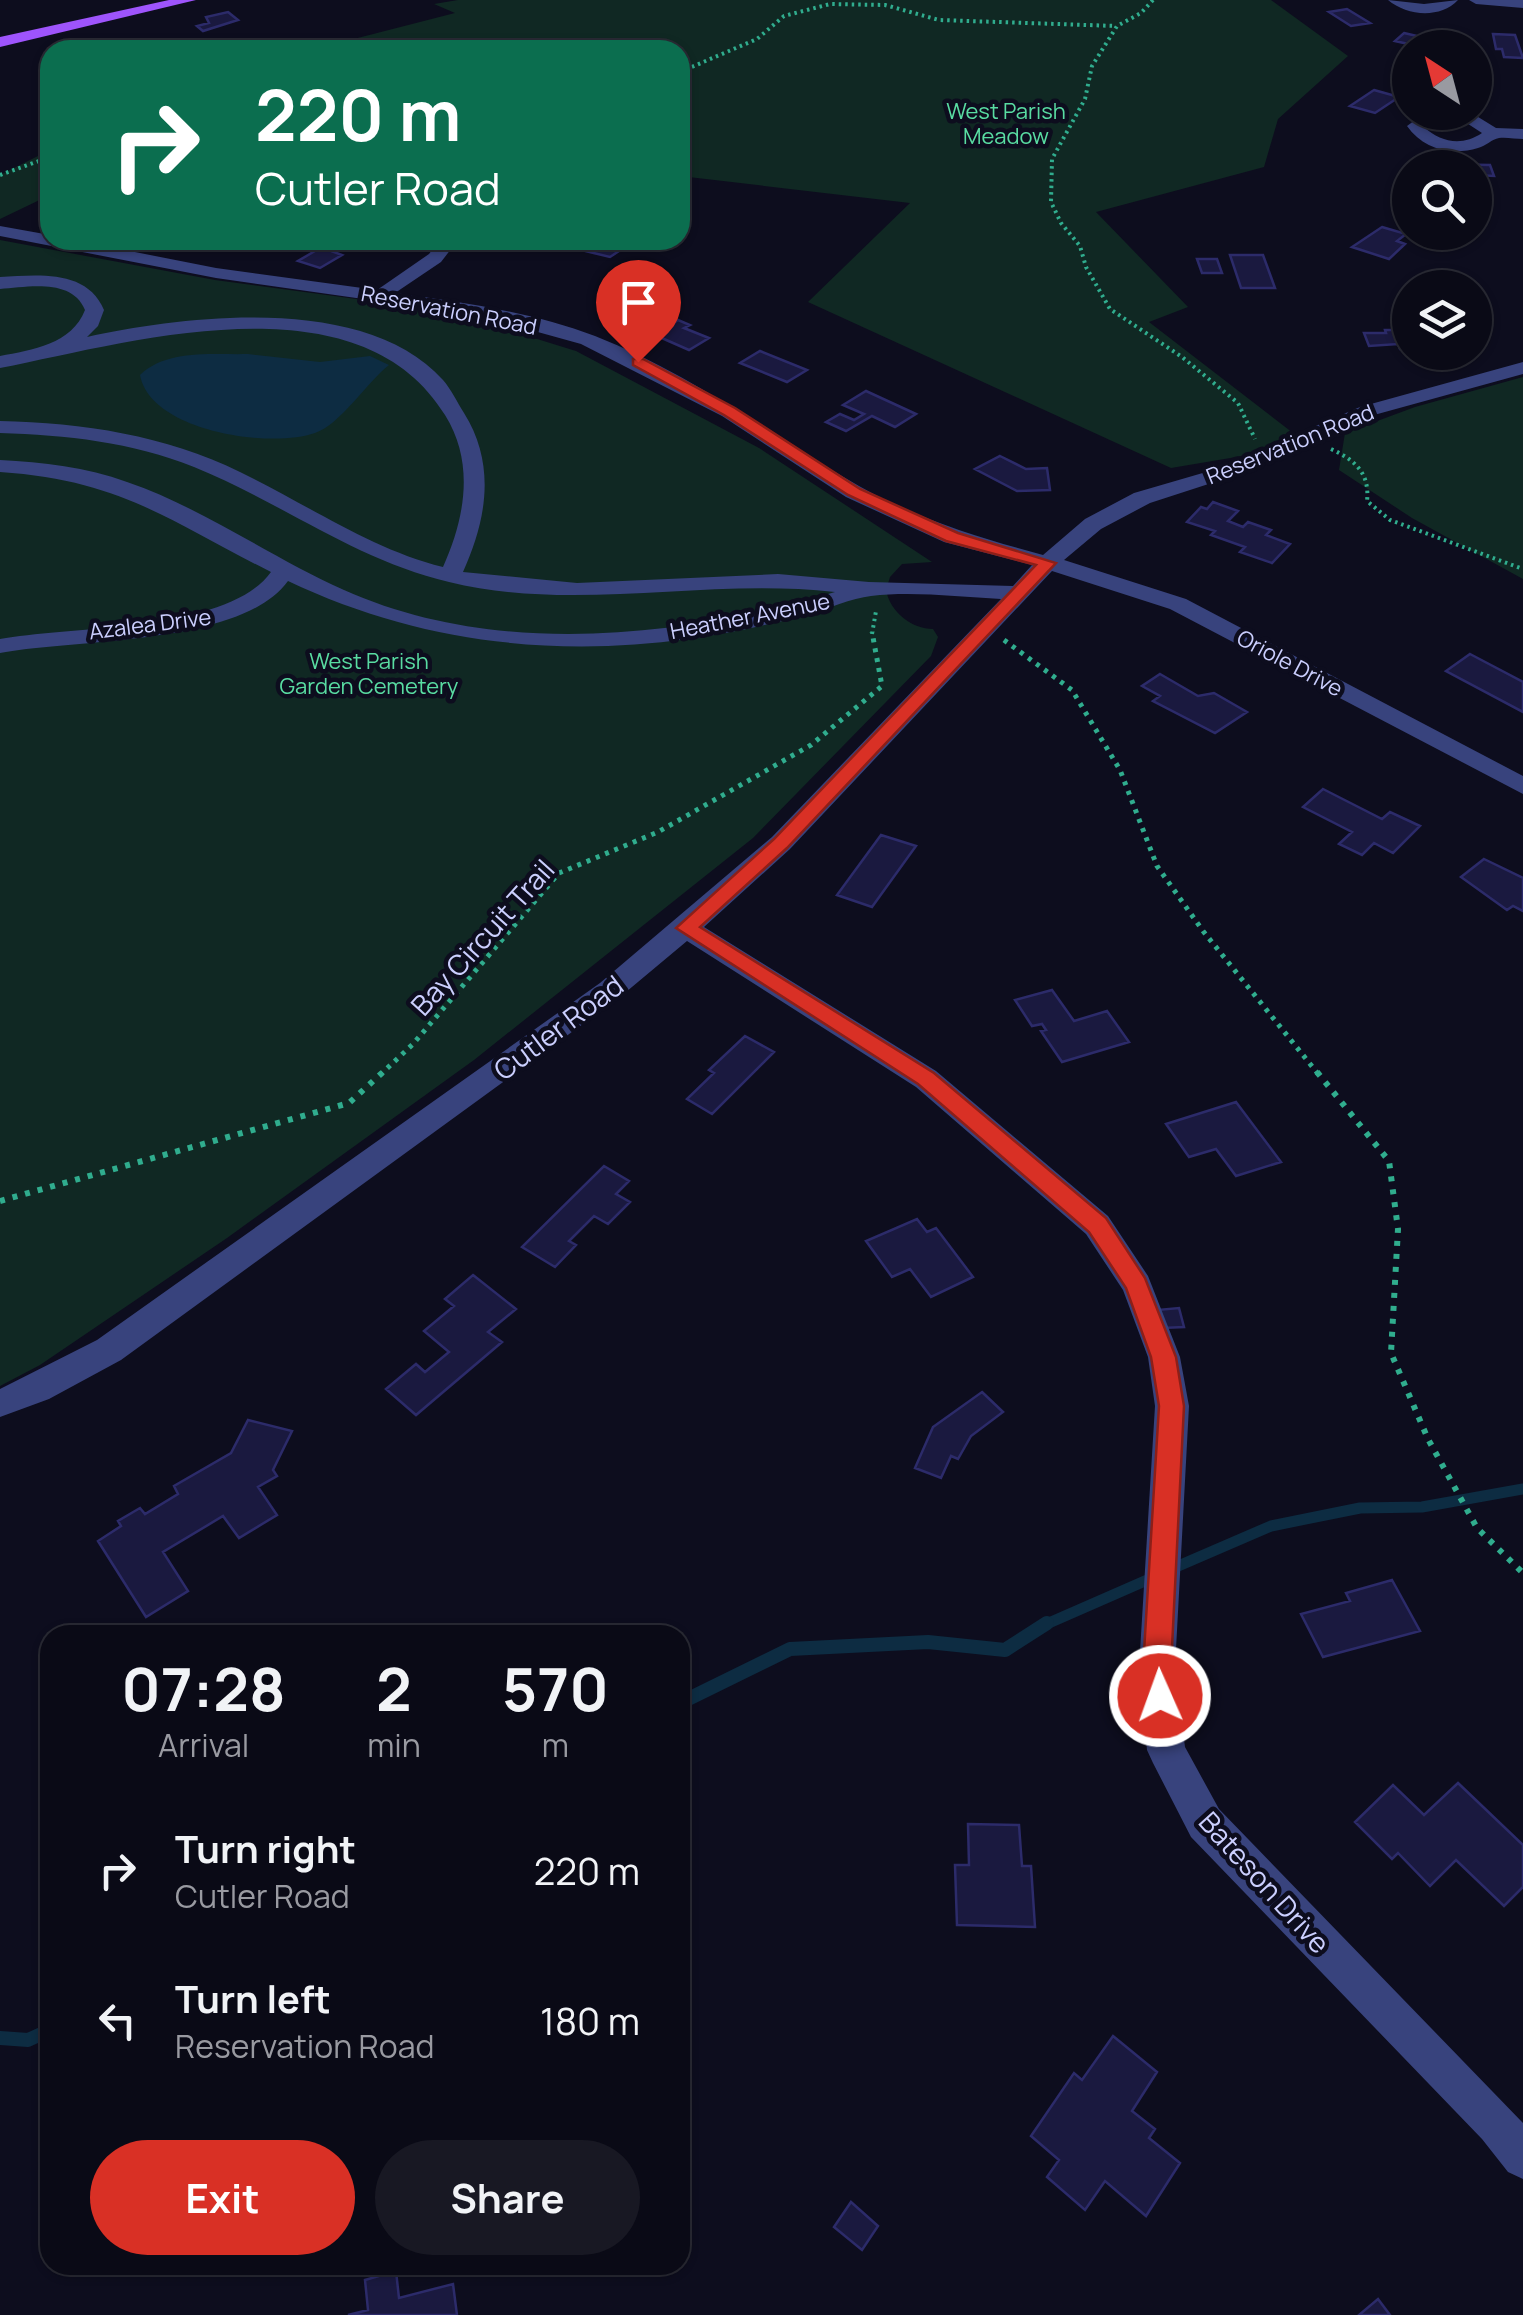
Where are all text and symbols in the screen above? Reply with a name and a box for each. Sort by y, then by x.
north arrow [1392,30,1492,130]
map controls [1392,30,1492,370]
text: 220 m [255,66,461,162]
icon: right [90,80,220,210]
park label: West Parish Meadow [946,96,1066,151]
button: search [1392,150,1492,250]
text: Cutler Road [255,157,501,219]
pin [596,260,681,363]
button: layers [1392,270,1492,370]
icon: arrive [611,275,666,330]
street label: Reservation Road [359,278,539,342]
street label: Reservation Road [1202,397,1378,491]
street label: Heather Avenue [667,586,833,646]
street label: Azalea Drive [87,602,213,646]
street label: Oriole Drive [1232,623,1348,703]
park label: West Parish Garden Cemetery [280,646,459,701]
street label: Bay Circuit Trail [402,851,562,1023]
street label: Cutler Road [486,966,630,1088]
position arrow [1108,1644,1212,1748]
text: 07:28 [121,1647,286,1729]
text: 2 [376,1647,412,1729]
text: 570 [502,1647,609,1729]
text: Arrival [158,1723,249,1767]
text: min [367,1723,421,1767]
text: m [542,1723,569,1767]
street label: Bateson Drive [1191,1803,1339,1961]
text: Turn right [175,1822,356,1874]
icon: right [90,1843,145,1898]
text: 220 m [534,1844,640,1896]
text: Cutler Road [175,1874,350,1918]
text: Turn left [175,1972,331,2024]
icon: left [90,1993,145,2048]
text: 180 m [540,1994,640,2046]
text: Reservation Road [175,2024,434,2068]
button: Exit [90,2140,355,2255]
button: Share [375,2140,640,2255]

